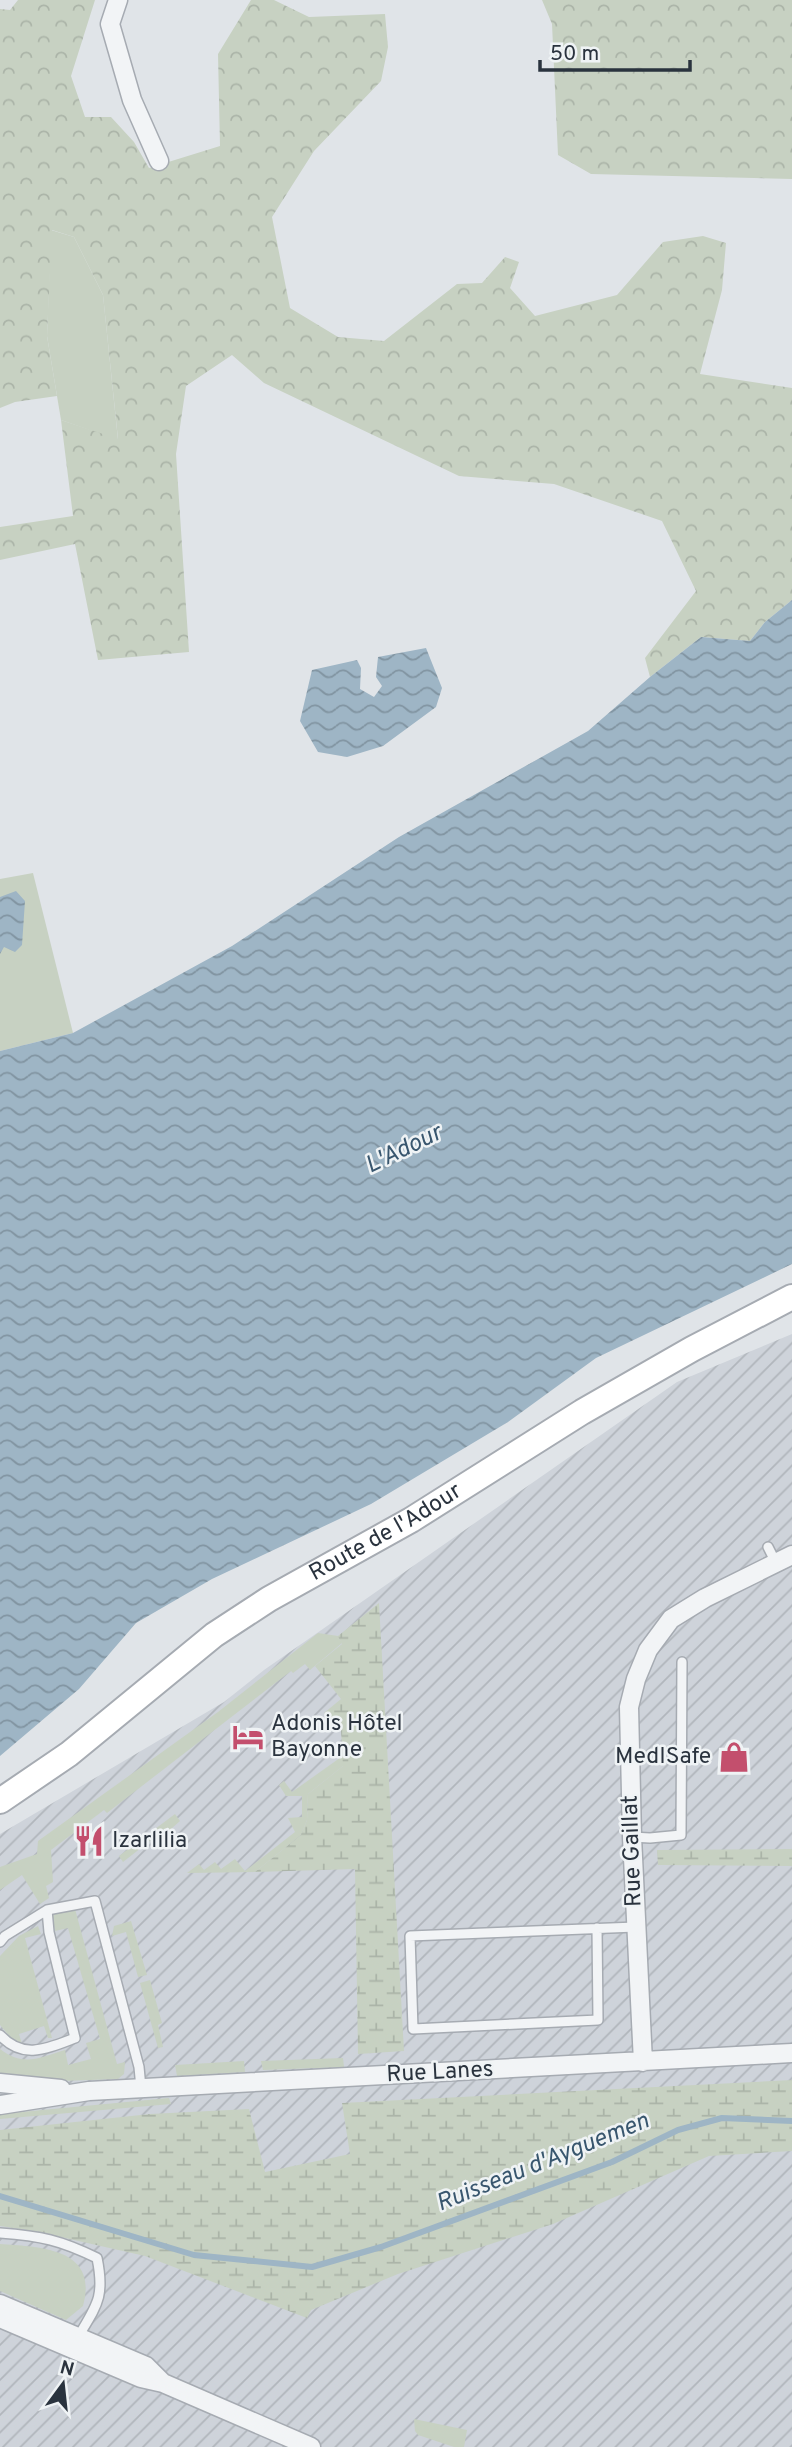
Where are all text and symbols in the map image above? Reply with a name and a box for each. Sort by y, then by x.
scale bar [540,28,690,72]
text: 50 m [550,41,599,68]
water label: L'Adour [361,1118,449,1181]
street label: Route de l'Adour [304,1477,467,1588]
place label: Adonis Hôtel Bayonne [271,1710,403,1765]
hotel icon: Adonis Hôtel Bayonne [231,1720,265,1754]
shop icon: MedISafe [717,1740,751,1774]
place label: MedISafe [615,1743,711,1772]
street label: Rue Gaillat [617,1795,649,1907]
restaurant icon: Izarlilia [72,1824,106,1858]
place label: Izarlilia [112,1827,187,1856]
street label: Rue Lanes [386,2056,494,2090]
water label: Ruisseau d'Ayguemen [432,2107,654,2219]
north arrow [28,2349,98,2419]
text: N [57,2356,77,2383]

